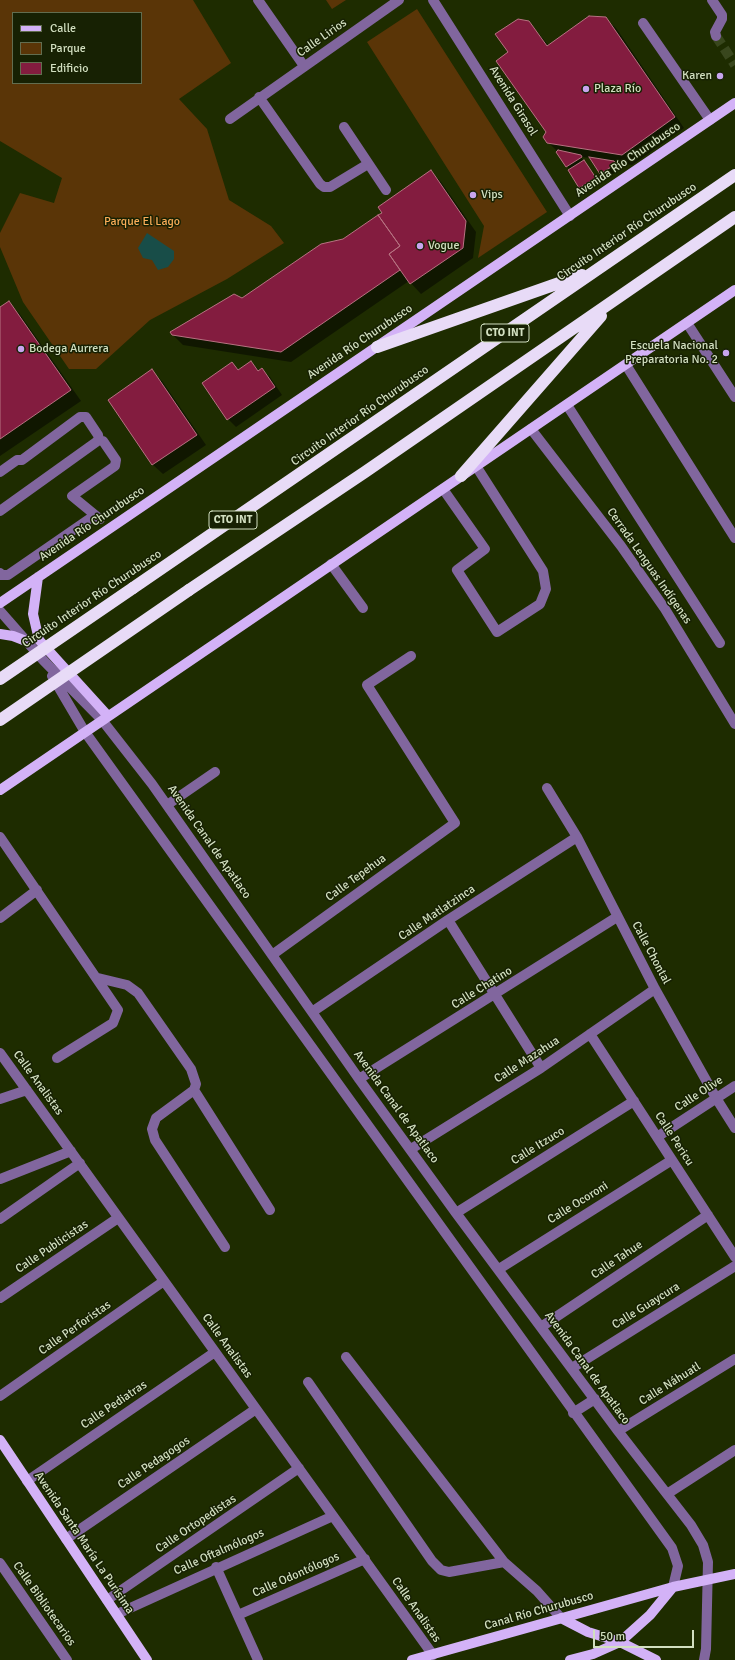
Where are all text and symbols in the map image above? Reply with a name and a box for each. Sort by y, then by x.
legend [12,12,142,84]
street label: Calle Lirios [294,16,350,60]
text: Calle [50,21,76,36]
text: Parque [50,41,86,56]
text: Edificio [50,61,88,76]
street label: Avenida Girasol [486,63,540,139]
place label: Karen [682,69,712,83]
marker: Karen [715,71,725,81]
place label: Plaza Río [594,82,641,96]
marker: Plaza Río [581,84,591,94]
street label: Avenida Río Churubusco [573,119,683,201]
street label: Circuito Interior Río Churubusco [555,180,699,284]
place label: Vips [481,188,503,202]
marker: Vips [468,190,478,200]
park label: Parque El Lago [104,215,180,229]
place label: Vogue [428,239,459,253]
marker: Vogue [415,241,425,251]
street label: Avenida Río Churubusco [305,301,415,383]
road number: CTO INT [481,324,529,342]
place label: Escuela Nacional Preparatoria No. 2 [625,339,718,367]
place label: Bodega Aurrera [29,342,109,356]
marker: Bodega Aurrera [16,344,26,354]
marker: Escuela Nacional Preparatoria No. 2 [721,348,731,358]
street label: Circuito Interior Río Churubusco [288,363,432,469]
street label: Avenida Río Churubusco [37,483,147,565]
street label: Cerrada Lenguas Indígenas [603,505,695,627]
road number: CTO INT [209,511,257,529]
street label: Circuito Interior Río Churubusco [20,547,164,651]
street label: Avenida Canal de Apatlaco [164,782,254,902]
street label: Calle Tepehua [323,851,389,905]
street label: Calle Matlatzinca [396,882,478,944]
street label: Calle Chontal [628,919,674,987]
street label: Calle Chatino [449,964,515,1012]
street label: Calle Mazahua [492,1034,562,1086]
street label: Calle Analistas [10,1048,66,1118]
street label: Avenida Canal de Apatlaco [350,1048,442,1166]
street label: Calle Olive [672,1073,726,1115]
street label: Calle Pericu [651,1109,697,1169]
street label: Calle Itzuco [509,1124,567,1168]
street label: Calle Ocoroni [545,1179,611,1227]
street label: Calle Publicistas [13,1217,91,1277]
street label: Calle Tahue [589,1238,645,1282]
street label: Calle Guaycura [610,1279,682,1333]
street label: Calle Perforistas [36,1298,114,1358]
street label: Avenida Canal de Apatlaco [541,1309,633,1427]
street label: Calle Analistas [199,1311,255,1381]
street label: Calle Náhuatl [637,1359,703,1409]
street label: Calle Pediatras [78,1378,150,1432]
street label: Calle Pedagogos [115,1434,193,1492]
street label: Avenida Santa María La Purísima [31,1469,137,1617]
street label: Calle Ortopedistas [153,1492,239,1556]
street label: Calle Oftalmólogos [172,1526,266,1578]
street label: Calle Odontólogos [250,1549,342,1601]
street label: Calle Bibliotecarios [10,1559,78,1649]
street label: Calle Analistas [388,1575,444,1645]
street label: Canal Río Churubusco [483,1589,595,1633]
scale bar [595,1622,696,1648]
text: 50 m [600,1629,625,1644]

